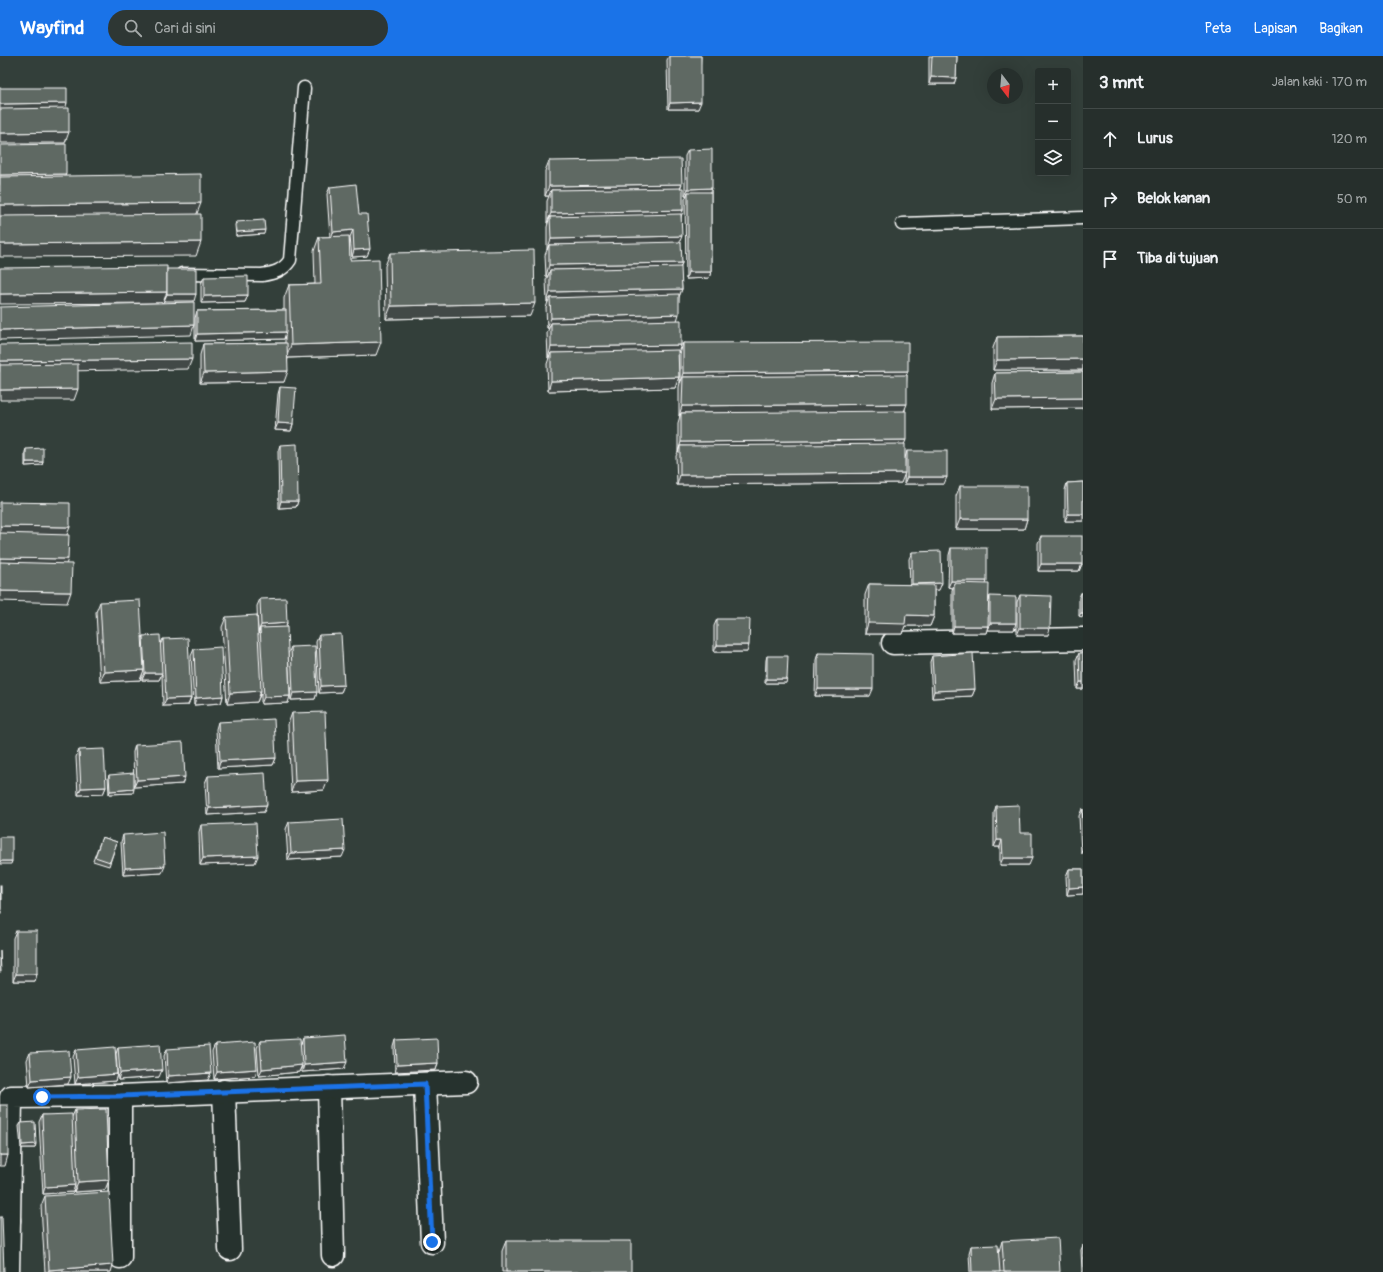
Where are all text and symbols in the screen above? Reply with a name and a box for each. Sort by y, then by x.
search box [108,10,388,46]
text: Wayfind [20,16,84,40]
icon: search [122,17,144,39]
text: Cari di sini [154,19,216,38]
text: Peta [1205,20,1231,37]
text: Lapisan [1253,20,1297,37]
text: Bagikan [1319,20,1363,37]
north arrow [987,68,1023,104]
map controls [1035,68,1071,176]
button: + [1035,68,1071,104]
text: 3 mnt [1099,72,1144,93]
text: Jalan kaki · 170 m [1272,74,1367,90]
button: − [1035,104,1071,140]
icon: ahead [1099,128,1121,150]
text: Lurus [1137,129,1173,148]
text: 120 m [1331,131,1367,147]
button: layers [1035,140,1071,176]
icon: right [1099,188,1121,210]
text: Belok kanan [1137,189,1210,208]
text: 50 m [1337,191,1367,207]
icon: arrive [1099,248,1121,270]
text: Tiba di tujuan [1137,249,1218,268]
route start [33,1088,51,1106]
route end [423,1233,441,1251]

